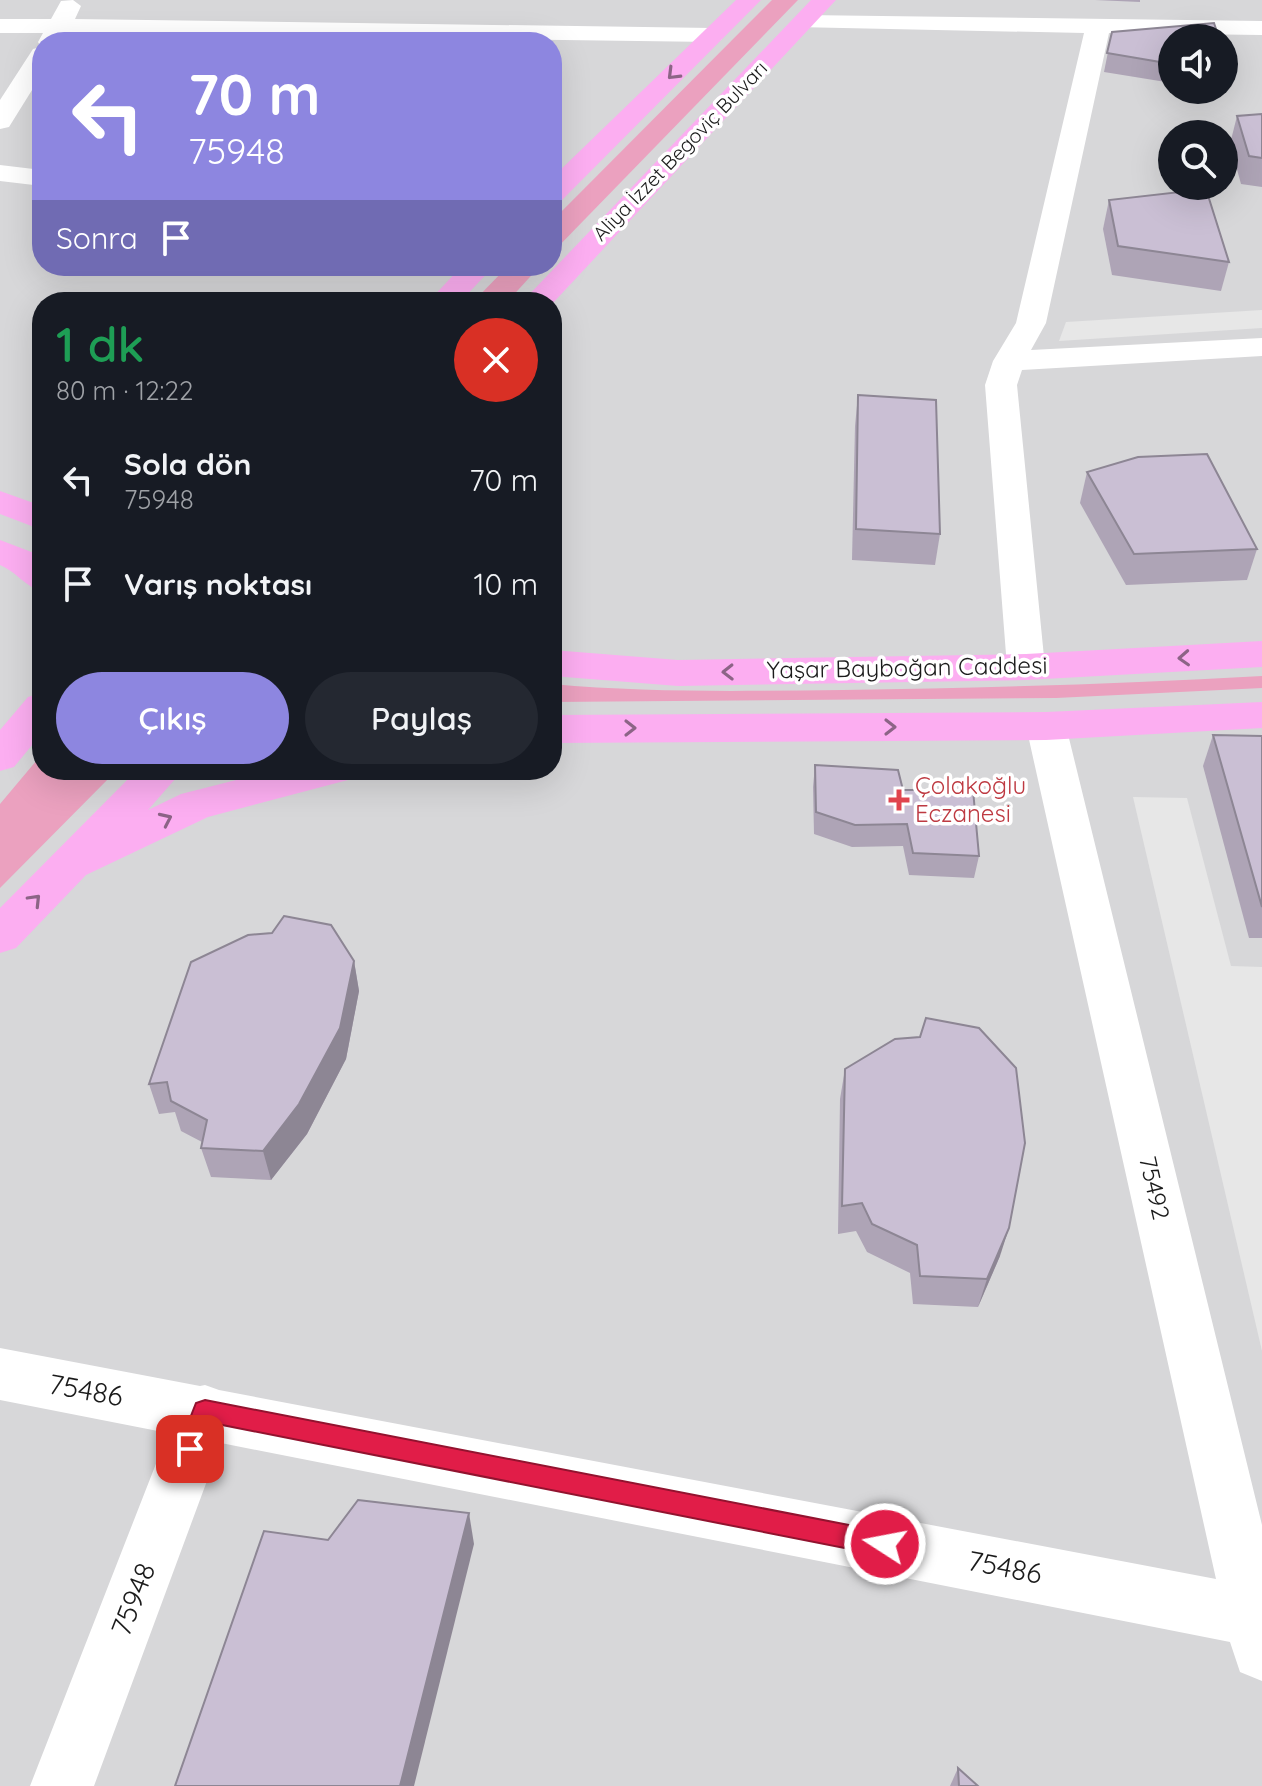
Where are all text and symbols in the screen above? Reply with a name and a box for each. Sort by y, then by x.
map controls [1158,24,1238,200]
button: sound [1158,24,1238,104]
street label: Aliya İzzet Begoviç Bulvarı [587,56,772,246]
text: 70 m [188,59,320,129]
icon: left [56,64,160,168]
one-way arrow [668,65,682,79]
button: search [1158,120,1238,200]
text: 75948 [188,128,285,173]
icon: arrive [154,216,198,260]
text: Sonra [56,219,138,257]
text: 1 dk [56,314,144,374]
button: close [454,318,538,402]
text: 80 m · 12:22 [56,374,193,407]
text: Sola dön [124,445,251,483]
icon: left [56,458,100,502]
text: 70 m [469,461,538,499]
text: 75948 [124,483,194,516]
icon: arrive [56,562,100,606]
text: Varış noktası [124,565,312,603]
text: 10 m [474,565,538,603]
one-way arrow [1177,649,1190,666]
street label: Yaşar Bayboğan Caddesi [766,650,1048,684]
one-way arrow [721,664,734,681]
button: Çıkış [56,672,289,764]
button: Paylaş [305,672,538,764]
one-way arrow [884,718,897,736]
one-way arrow [624,719,637,737]
place label: Çolakoğlu Eczanesi [915,770,1026,828]
marker: Çolakoğlu Eczanesi [890,791,908,809]
one-way arrow [158,813,172,829]
one-way arrow [26,895,40,909]
street label: 75492 [1133,1153,1177,1222]
street label: 75486 [46,1366,126,1413]
pin [156,1415,224,1483]
icon: arrive [168,1427,212,1471]
position arrow [843,1502,927,1586]
street label: 75486 [965,1542,1045,1591]
street label: 75948 [103,1557,162,1640]

